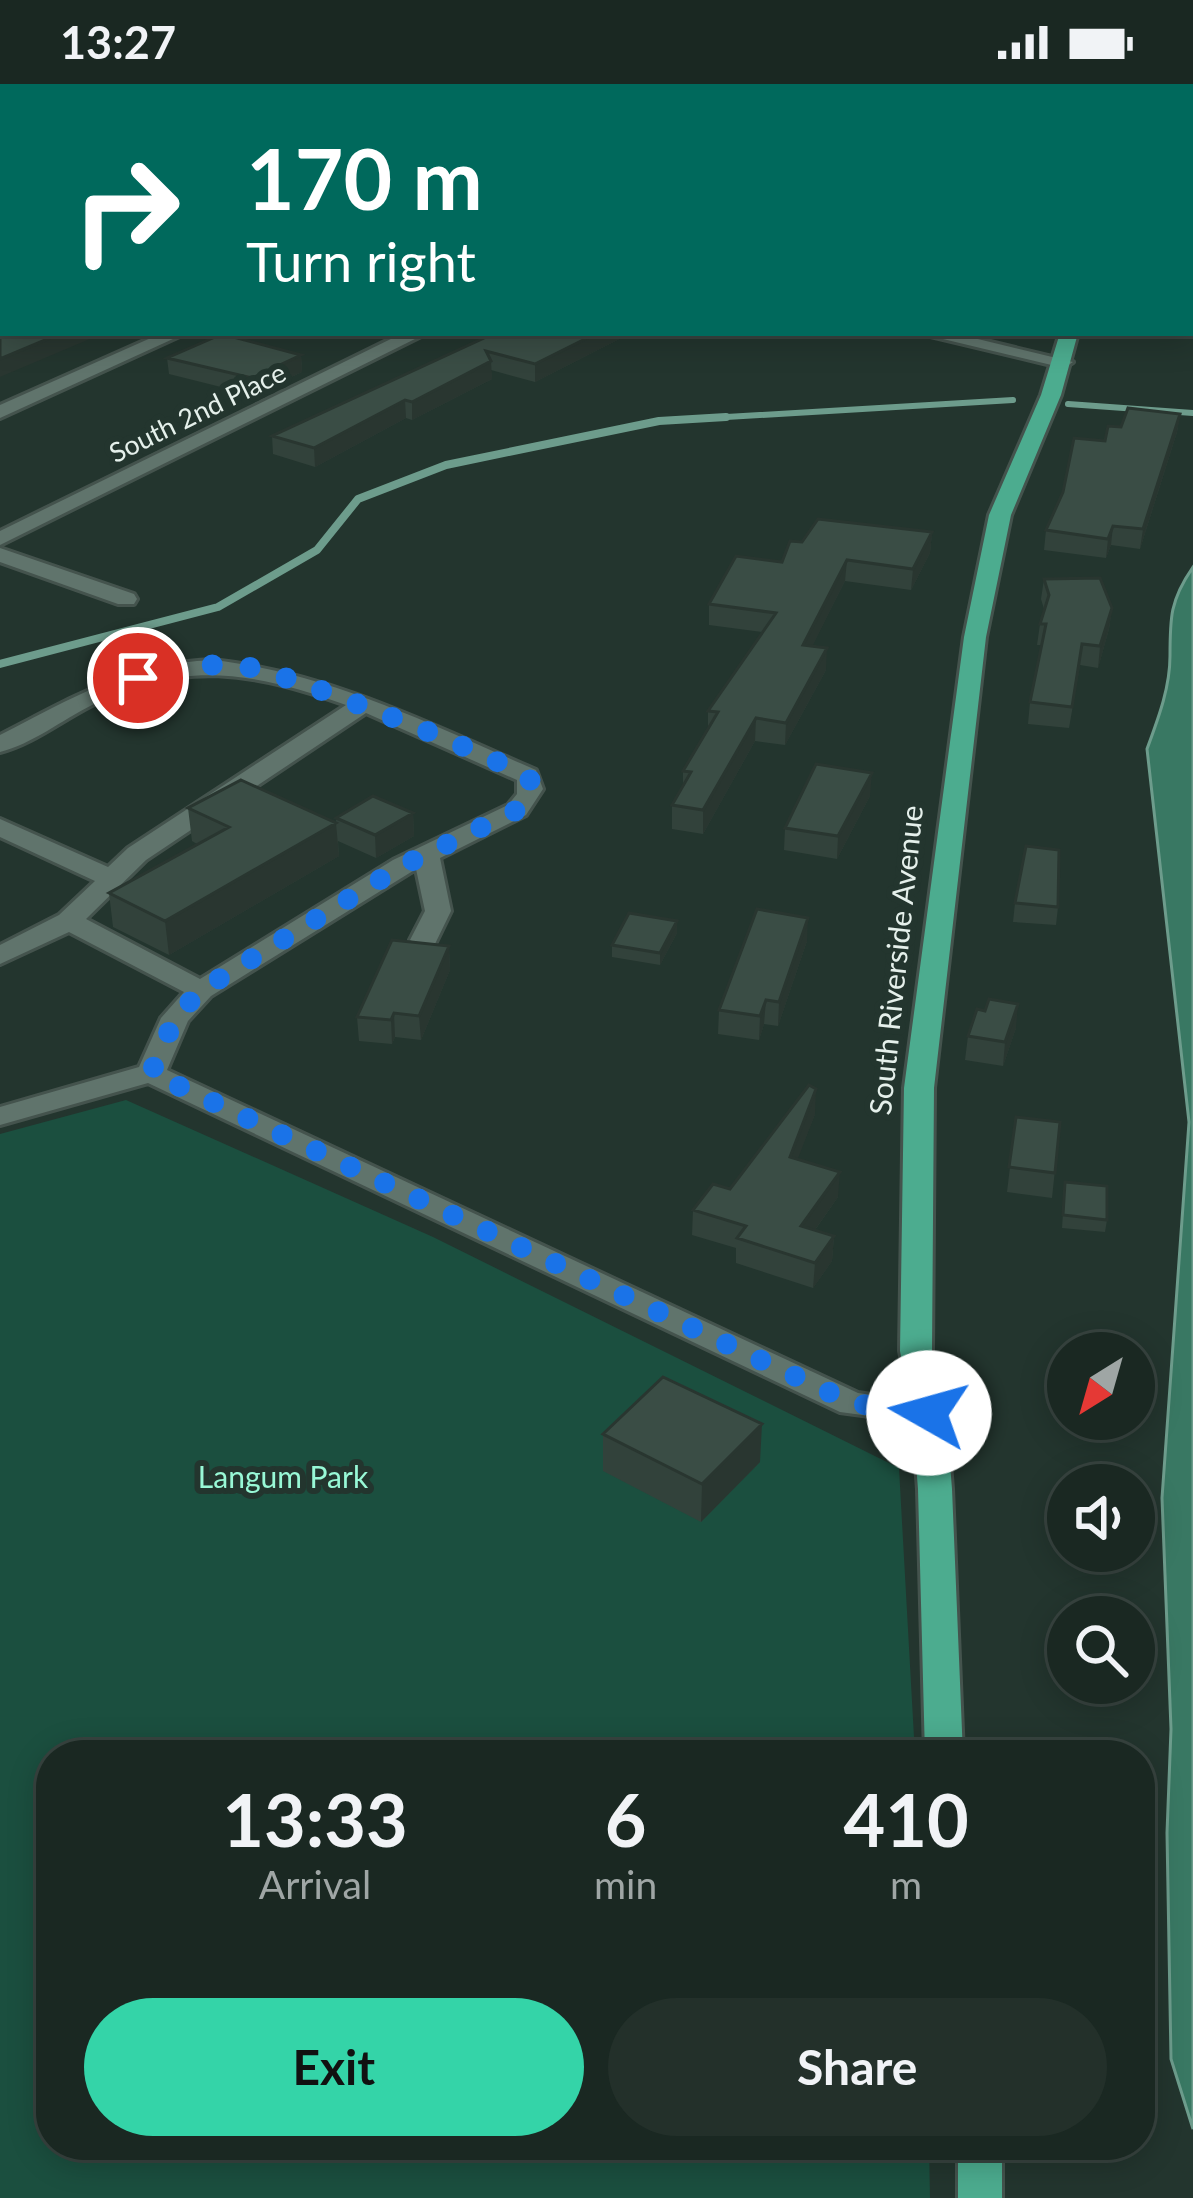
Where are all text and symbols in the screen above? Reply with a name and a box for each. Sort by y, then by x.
text: 13:27 [60,15,176,69]
text: 170 m [246,127,483,228]
icon: right [48,132,204,288]
text: Turn right [246,229,476,294]
street label: South 2nd Place [103,355,291,469]
pin [87,627,189,729]
icon: arrive [105,645,171,711]
street label: South Riverside Avenue [861,803,929,1117]
north arrow [1047,1332,1155,1440]
map controls [1047,1332,1155,1704]
position arrow [866,1350,992,1476]
park label: Langum Park [198,1458,369,1494]
button: sound [1047,1464,1155,1572]
button: search [1047,1596,1155,1704]
text: 13:33 [222,1776,408,1862]
text: 6 [605,1776,647,1862]
text: 410 [843,1776,969,1862]
text: Arrival [259,1861,371,1907]
text: min [594,1861,657,1907]
text: m [890,1861,922,1907]
button: Exit [84,1998,584,2136]
button: Share [608,1998,1107,2136]

